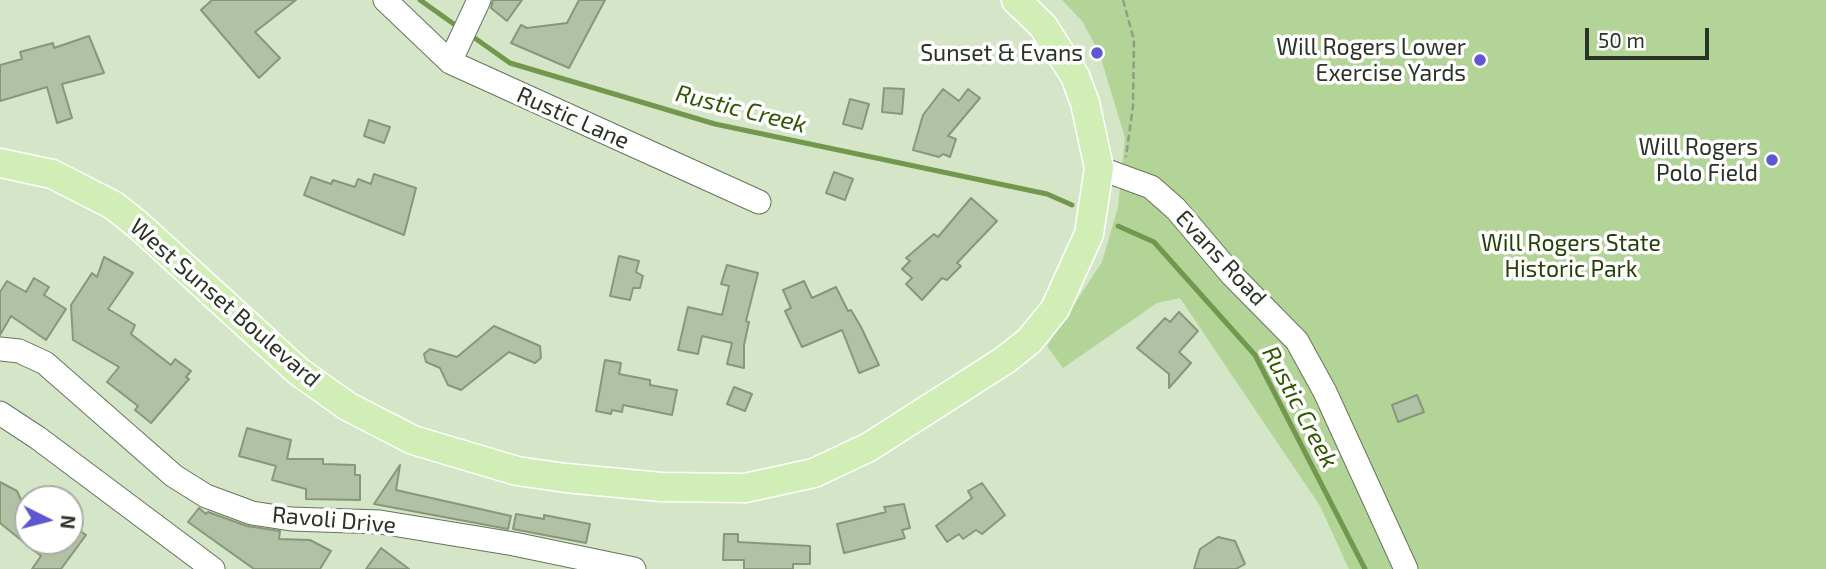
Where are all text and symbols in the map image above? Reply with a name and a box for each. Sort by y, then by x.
scale bar [1588,14,1712,58]
text: 50 m [1598,27,1645,52]
place label: Will Rogers Lower Exercise Yards [1276,33,1466,87]
place label: Sunset & Evans [920,39,1083,67]
marker: Sunset & Evans [1089,45,1105,61]
marker: Will Rogers Lower Exercise Yards [1472,52,1488,68]
water label: Rustic Creek [673,79,809,139]
street label: Rustic Lane [513,81,633,155]
place label: Will Rogers Polo Field [1639,133,1758,187]
marker: Will Rogers Polo Field [1764,152,1780,168]
street label: Evans Road [1170,204,1272,312]
street label: West Sunset Boulevard [124,213,326,393]
park label: Will Rogers State Historic Park [1481,229,1661,283]
water label: Rustic Creek [1256,341,1344,473]
north arrow [14,485,84,555]
street label: Ravoli Drive [271,501,397,539]
text: N [56,514,81,530]

